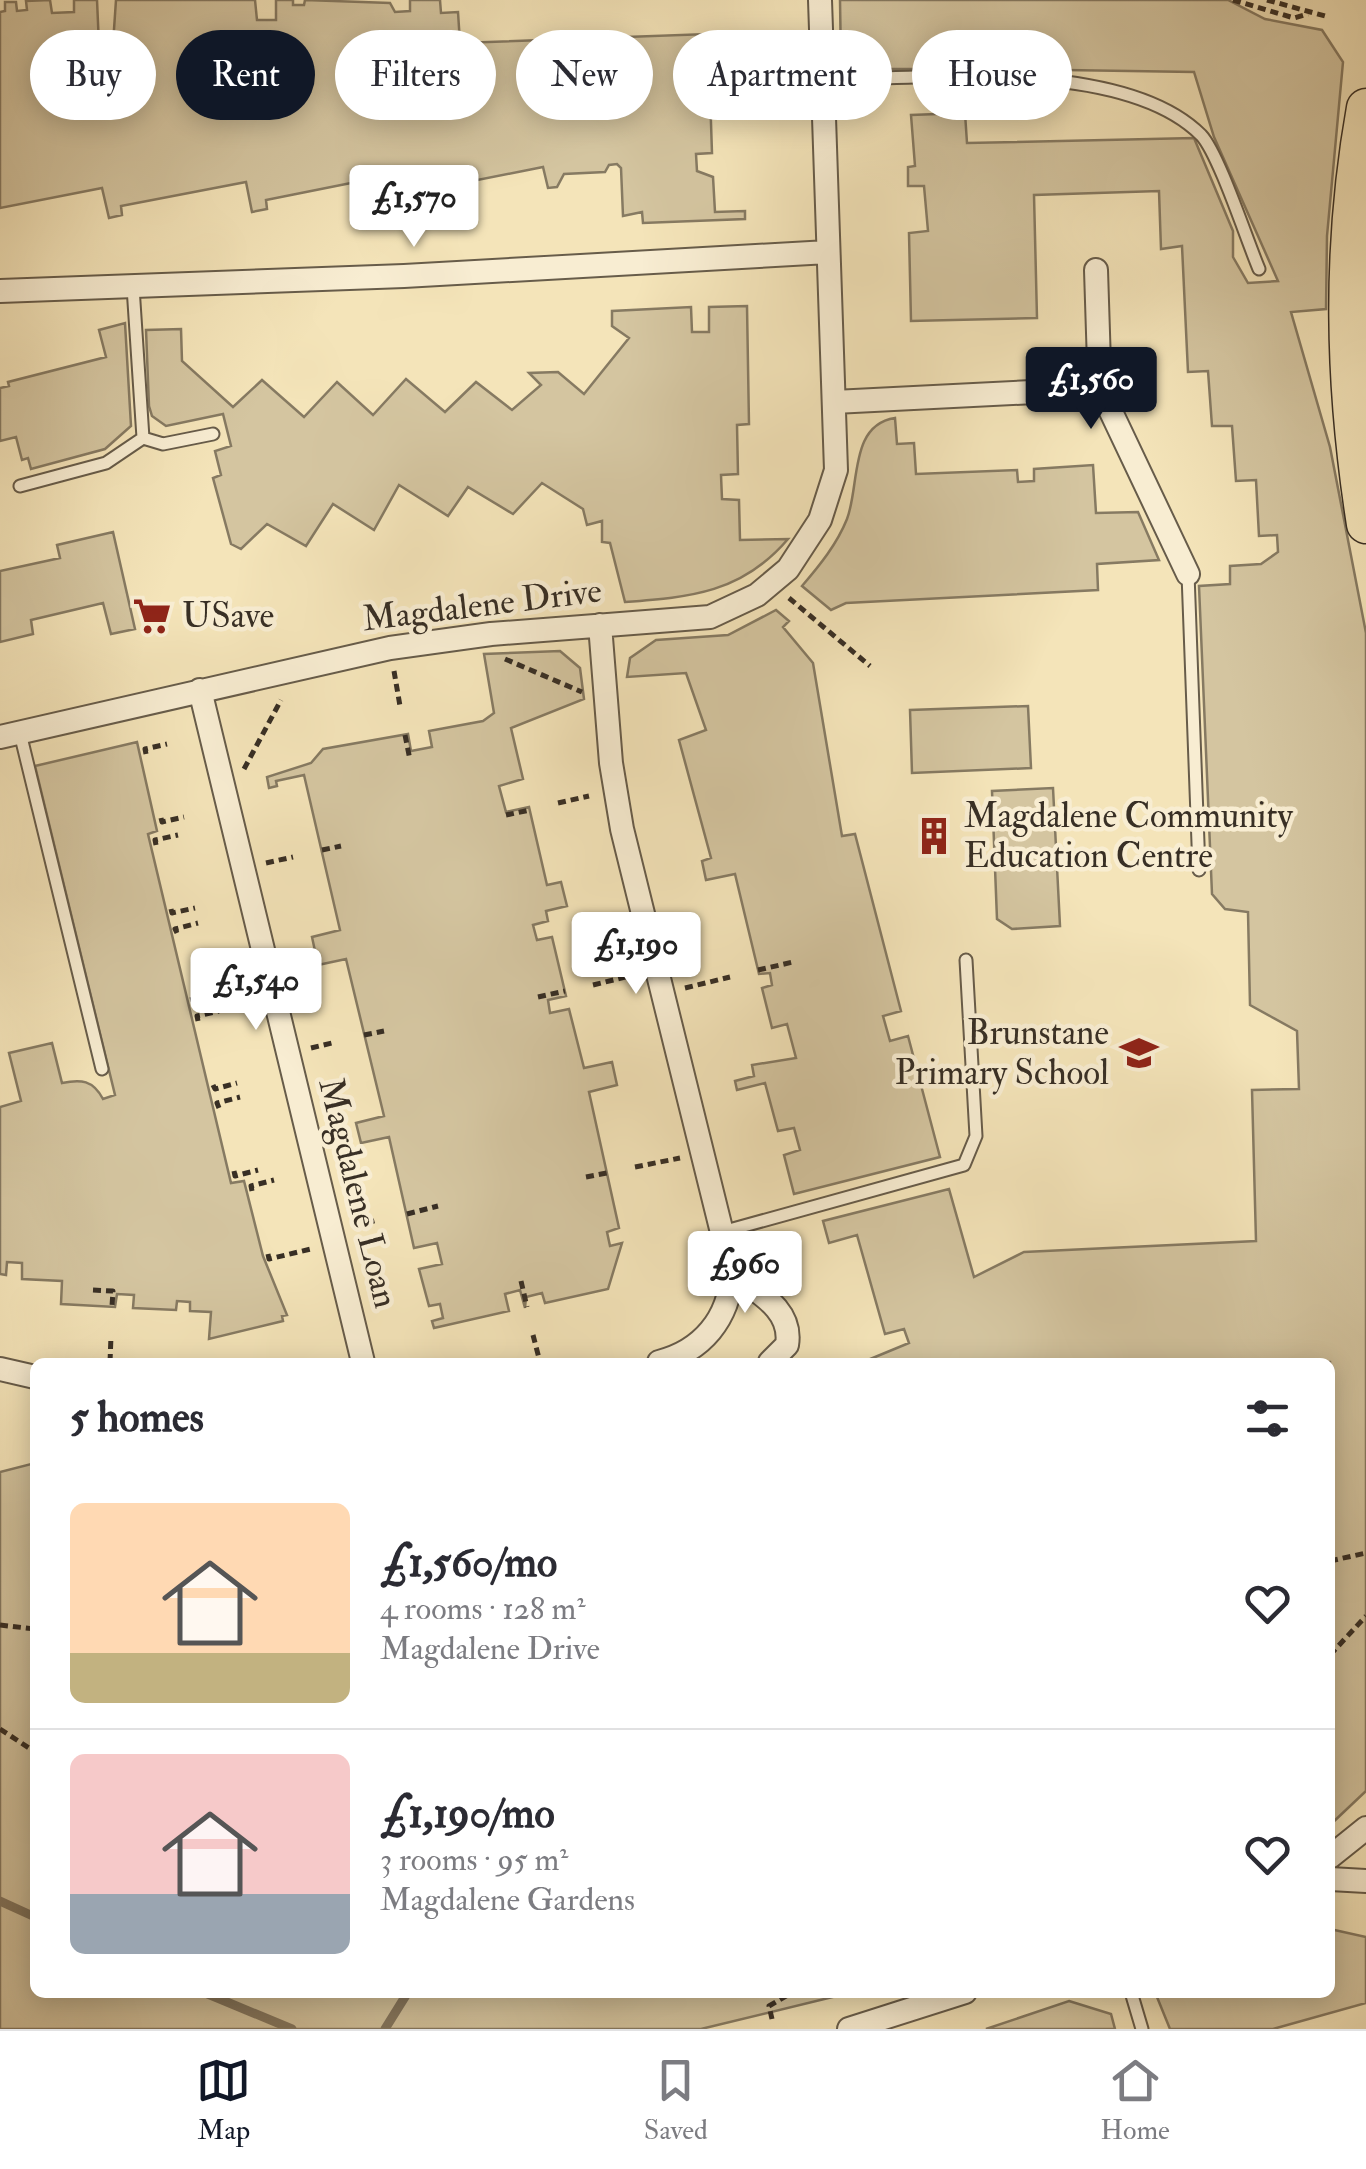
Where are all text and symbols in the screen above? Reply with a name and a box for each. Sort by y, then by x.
chip: Buy [30,30,156,120]
chip: Rent [176,30,315,120]
chip: Filters [335,30,496,120]
chip: New [516,30,653,120]
chip: Apartment [673,30,892,120]
chip: House [912,30,1072,120]
pin: £1,570 [333,165,495,250]
text: £1,570 [371,177,457,217]
pin: £1,560 [1010,347,1172,432]
text: £1,560 [1048,359,1134,399]
street label: Magdalene Drive [360,569,604,641]
place label: USave [182,594,274,638]
supermarket icon: USave [131,595,173,637]
place label: Magdalene Community Education Centre [964,794,1293,878]
building icon: Magdalene Community Education Centre [913,815,955,857]
pin: £1,190 [555,912,717,997]
text: £1,190 [594,924,678,964]
pin: £1,540 [175,948,337,1033]
text: £1,540 [213,960,299,1000]
place label: Brunstane Primary School [895,1011,1109,1095]
school or university icon: Brunstane Primary School [1118,1032,1160,1074]
street label: Magdalene Loan [308,1074,408,1312]
pin: £960 [686,1231,804,1316]
text: £960 [710,1243,780,1283]
icon: filters [1240,1391,1295,1446]
text: 5 homes [70,1392,204,1444]
text: £1,560/mo [380,1537,557,1589]
icon: home [150,1543,270,1663]
icon: heart [1240,1576,1295,1631]
text: 4 rooms · 128 m² [380,1589,585,1629]
text: Magdalene Drive [380,1629,600,1669]
text: £1,190/mo [380,1788,555,1840]
icon: home [150,1794,270,1914]
icon: heart [1240,1827,1295,1882]
text: 3 rooms · 95 m² [380,1840,568,1880]
text: Magdalene Gardens [380,1880,635,1920]
tab: Map [196,2053,251,2148]
tab: Saved [644,2053,708,2148]
tab: Home [1100,2053,1170,2148]

